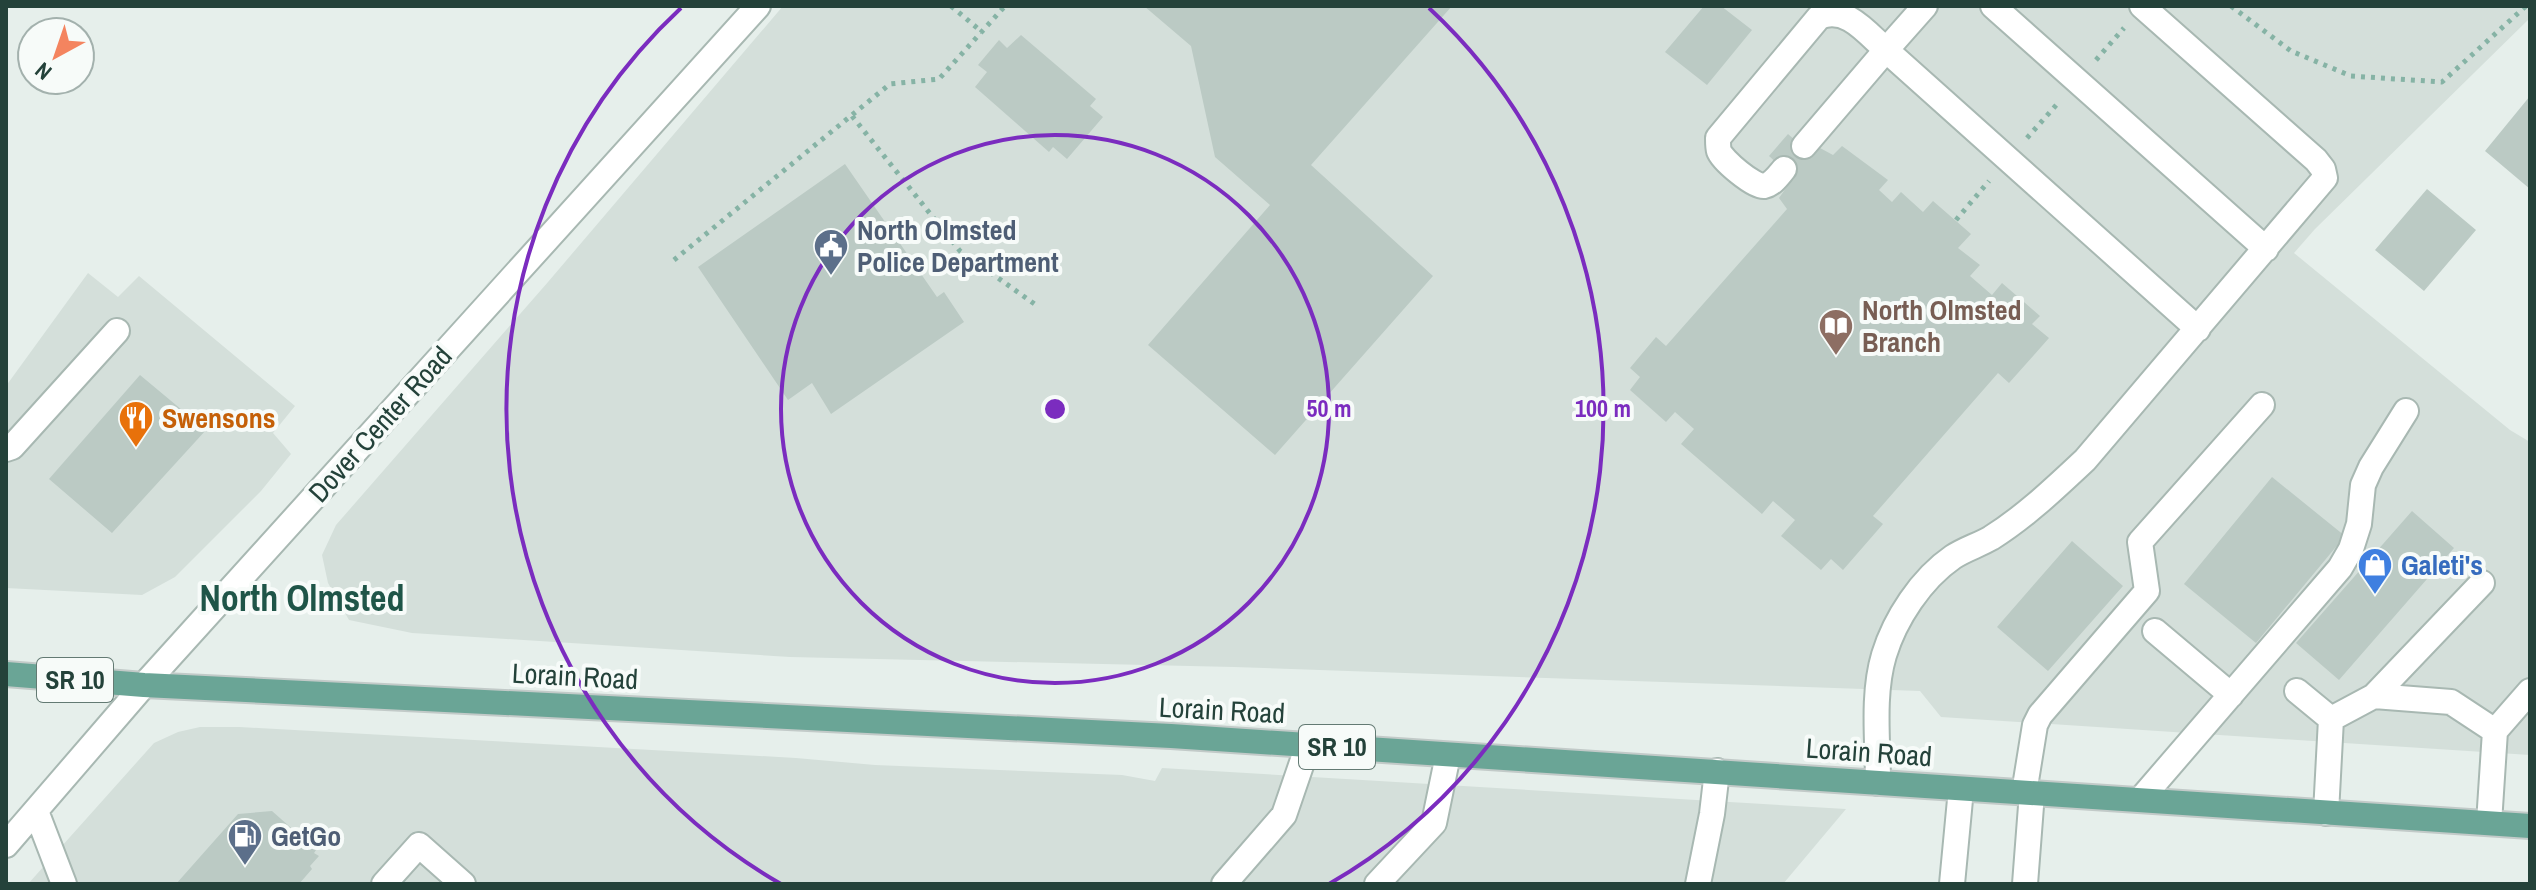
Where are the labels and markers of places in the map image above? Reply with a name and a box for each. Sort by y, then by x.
place label: North Olmsted Police Department [857,211,1059,281]
public building icon: North Olmsted Police Department [812,227,850,277]
place label: North Olmsted Branch [1862,291,2021,361]
library icon: North Olmsted Branch [1817,307,1855,357]
centre of rings [1041,395,1069,423]
restaurant icon: Swensons [117,399,155,449]
place label: Swensons [162,399,276,437]
shop icon: Galeti's [2356,546,2394,596]
place label: Galeti's [2401,546,2483,584]
fuel station icon: GetGo [226,817,264,867]
place label: GetGo [271,817,341,855]

